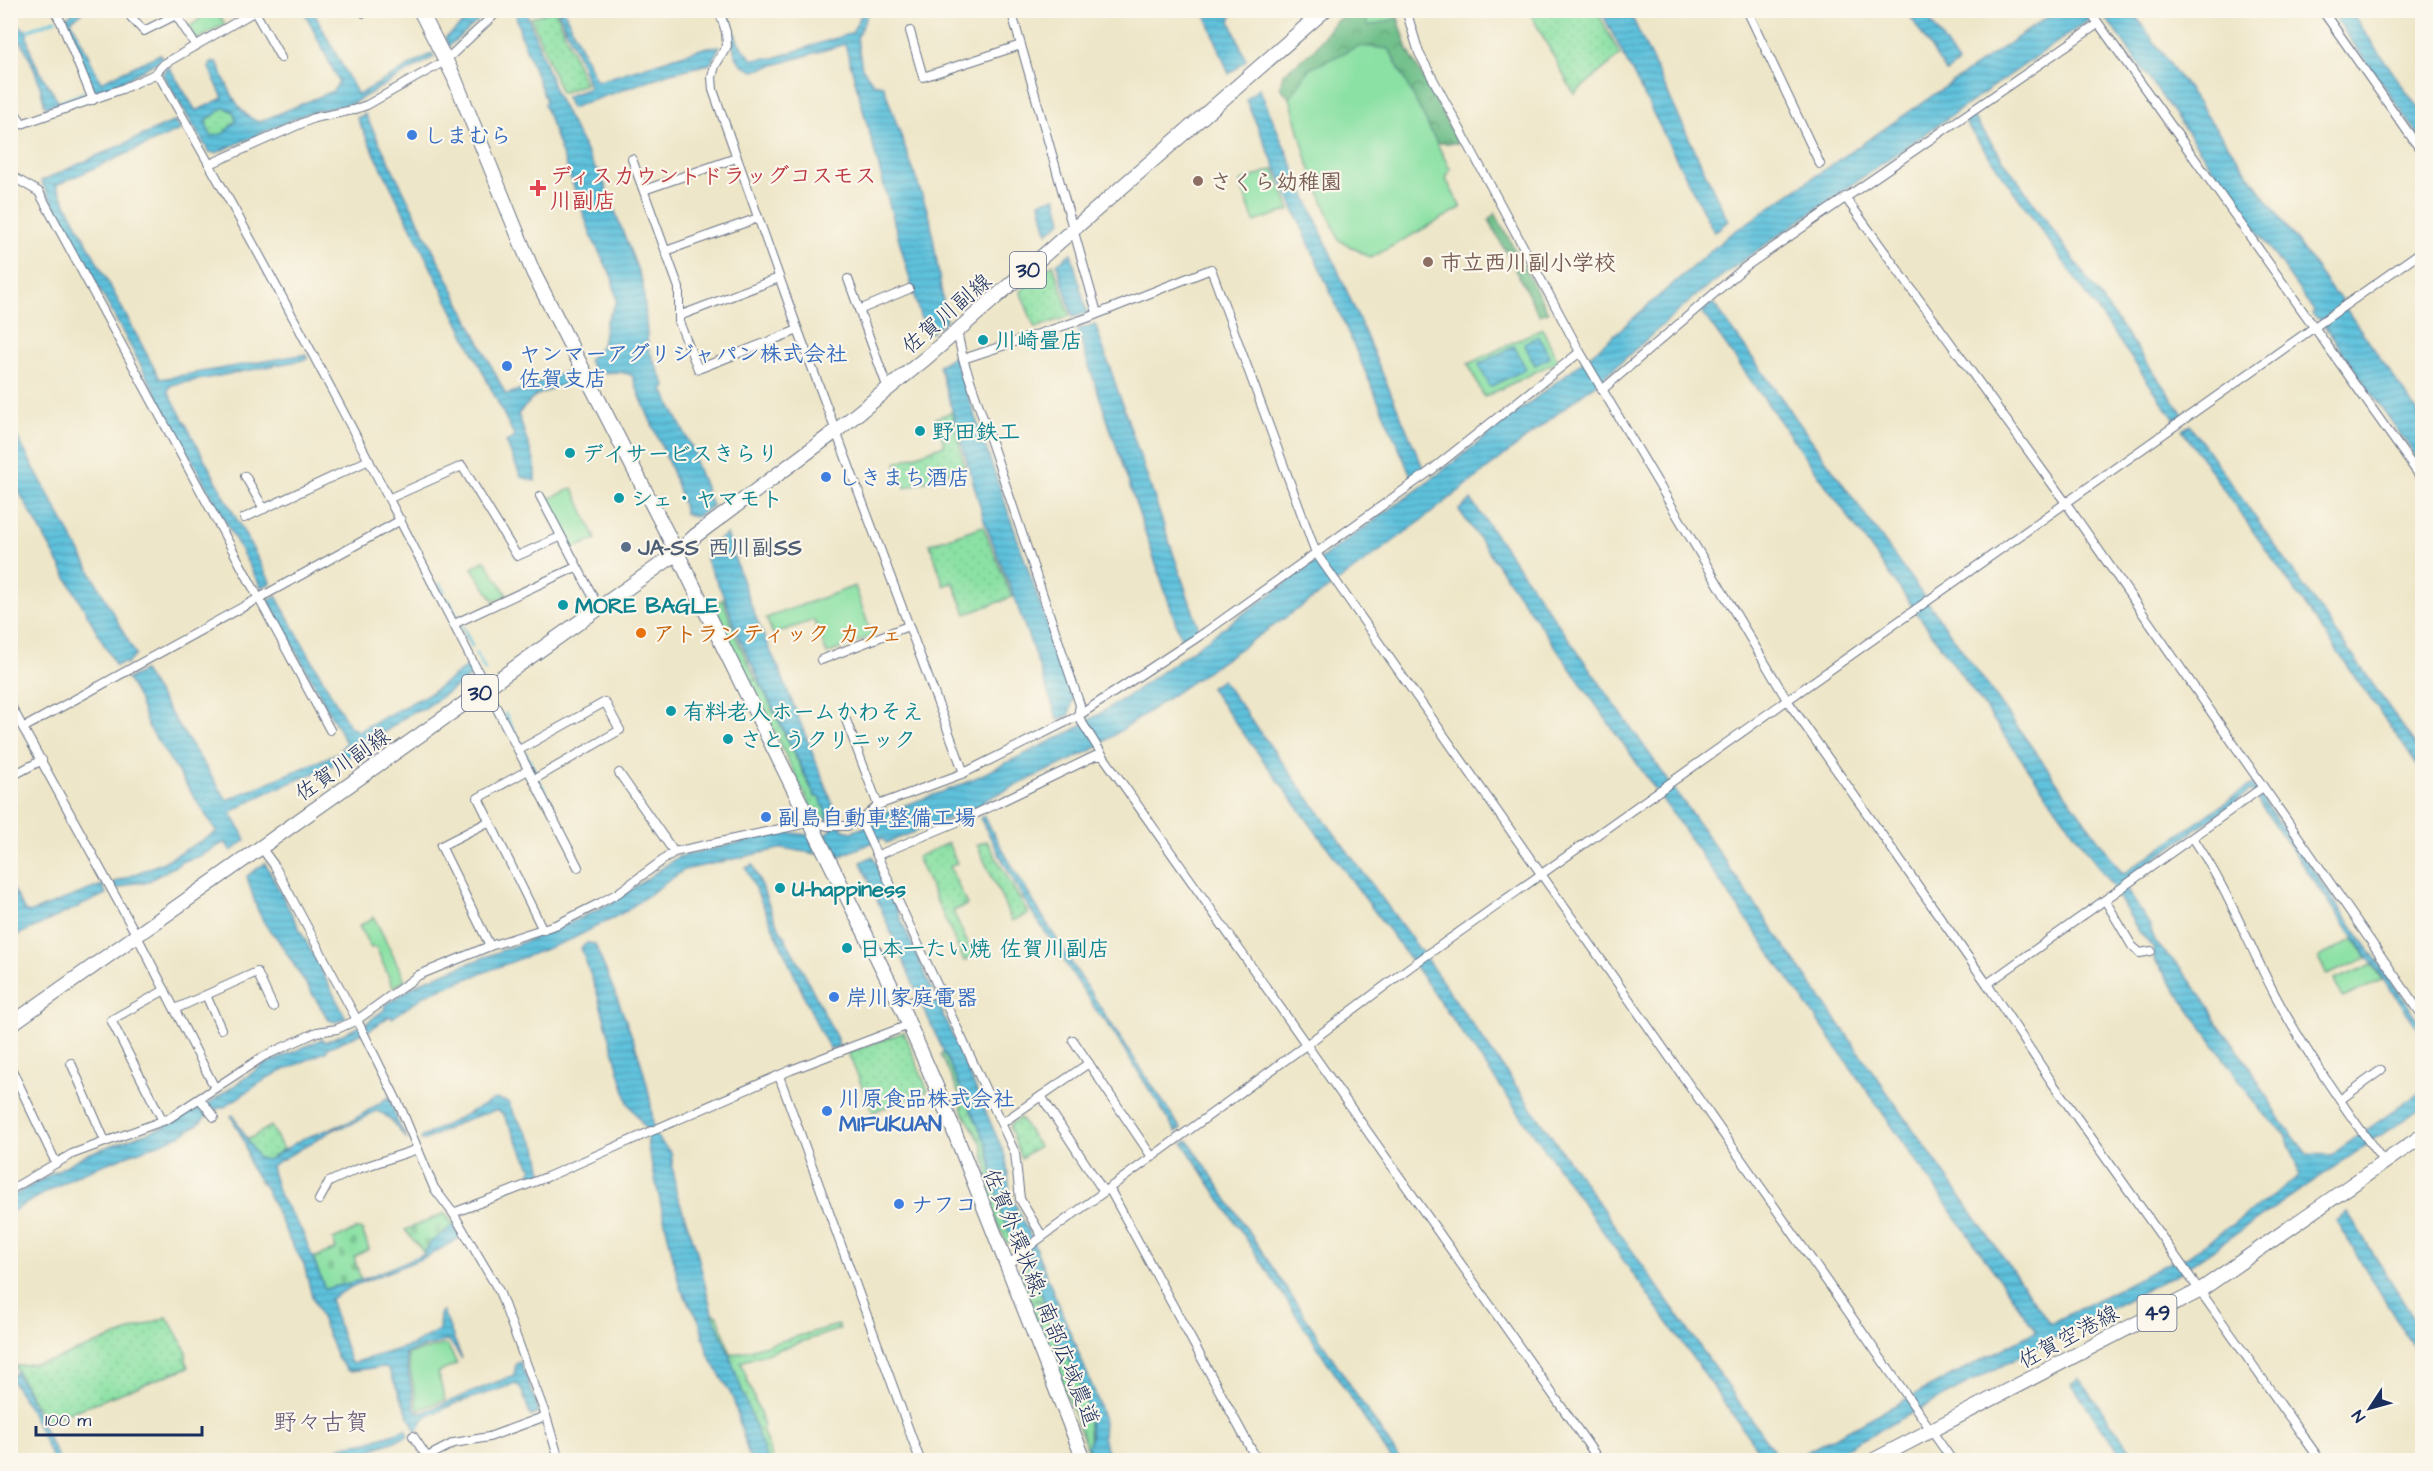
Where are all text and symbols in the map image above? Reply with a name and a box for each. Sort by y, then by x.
place label: しまむら [424,121,512,152]
marker: しまむら [405,128,419,142]
place label: ディスカウントドラッグコスモス 川副店 [550,161,876,217]
place label: さくら幼稚園 [1210,167,1342,198]
marker: さくら幼稚園 [1191,174,1205,188]
marker: ディスカウントドラッグコスモス 川副店 [531,181,545,195]
place label: 市立西川副小学校 [1440,248,1616,279]
road number: 30 [1010,252,1046,288]
marker: 市立西川副小学校 [1421,255,1435,269]
street label: 佐賀川副線 [895,266,999,362]
place label: 川崎畳店 [995,326,1083,357]
marker: 川崎畳店 [976,333,990,347]
place label: ヤンマーアグリジャパン株式会社 佐賀支店 [519,339,848,395]
marker: ヤンマーアグリジャパン株式会社 佐賀支店 [500,359,514,373]
place label: 野田鉄工 [932,417,1020,448]
marker: 野田鉄工 [913,424,927,438]
place label: デイサービスきらり [582,439,779,470]
marker: デイサービスきらり [563,446,577,460]
place label: しきまち酒店 [838,463,970,494]
marker: しきまち酒店 [819,470,833,484]
place label: シェ・ヤマモト [631,484,783,515]
marker: シェ・ヤマモト [612,491,626,505]
place label: JA-SS 西川副SS [637,533,802,564]
marker: JA-SS 西川副SS [619,540,633,554]
place label: MORE BAGLE [575,591,719,622]
marker: MORE BAGLE [556,598,570,612]
place label: アトランティック カフェ [653,619,903,650]
marker: アトランティック カフェ [634,626,648,640]
road number: 30 [462,675,498,711]
place label: 有料老人ホームかわそえ [683,697,924,728]
marker: 有料老人ホームかわそえ [664,704,678,718]
street label: 佐賀川副線 [289,721,397,809]
place label: さとうクリニック [740,725,916,756]
marker: さとうクリニック [721,732,735,746]
place label: 副島自動車整備工場 [778,803,976,834]
marker: 副島自動車整備工場 [759,810,773,824]
place label: U-happiness [792,874,906,905]
marker: U-happiness [773,881,787,895]
place label: 日本一たい焼 佐賀川副店 [859,934,1110,965]
marker: 日本一たい焼 佐賀川副店 [840,941,854,955]
place label: 岸川家庭電器 [846,983,978,1014]
marker: 岸川家庭電器 [827,990,841,1004]
place label: 川原食品株式会社 MIFUKUAN [839,1084,1015,1140]
marker: 川原食品株式会社 MIFUKUAN [820,1104,834,1118]
street label: 佐賀外環状線; 南部広域農道 [975,1164,1107,1431]
place label: ナフコ [911,1190,977,1221]
marker: ナフコ [892,1197,906,1211]
road number: 49 [2138,1295,2176,1331]
street label: 佐賀空港線 [2013,1298,2125,1377]
north arrow [2340,1378,2400,1438]
scale bar [36,1399,202,1437]
district label: 野々古賀 [273,1406,369,1440]
text: N [2347,1406,2371,1427]
text: 100 m [45,1408,91,1433]

